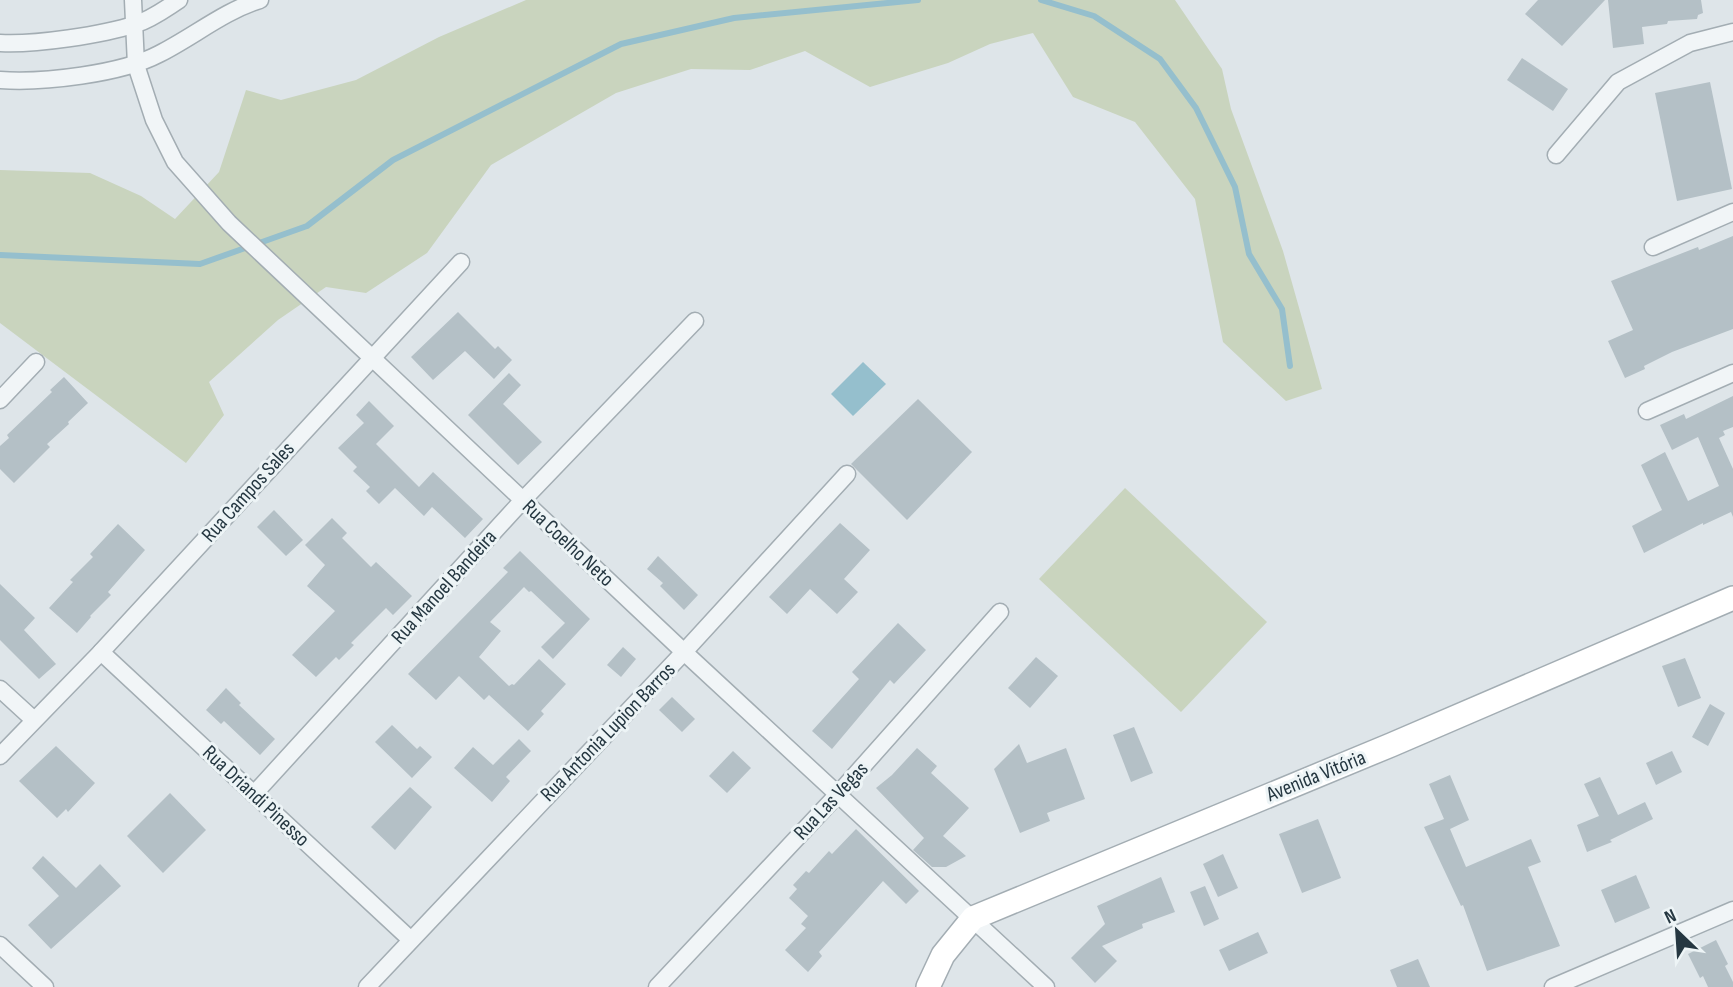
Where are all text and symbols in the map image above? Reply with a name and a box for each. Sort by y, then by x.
street label: Rua Campos Sales [196,437,300,547]
street label: Rua Coelho Neto [517,494,619,592]
street label: Rua Manoel Bandeira [386,525,502,649]
street label: Rua Antonia Lupion Barros [535,657,681,807]
street label: Rua Driandi Pinesso [197,740,315,852]
street label: Avenida Vitória [1262,745,1369,808]
street label: Rua Las Vegas [789,757,873,845]
north arrow [1642,896,1712,966]
text: N [1661,904,1680,930]

